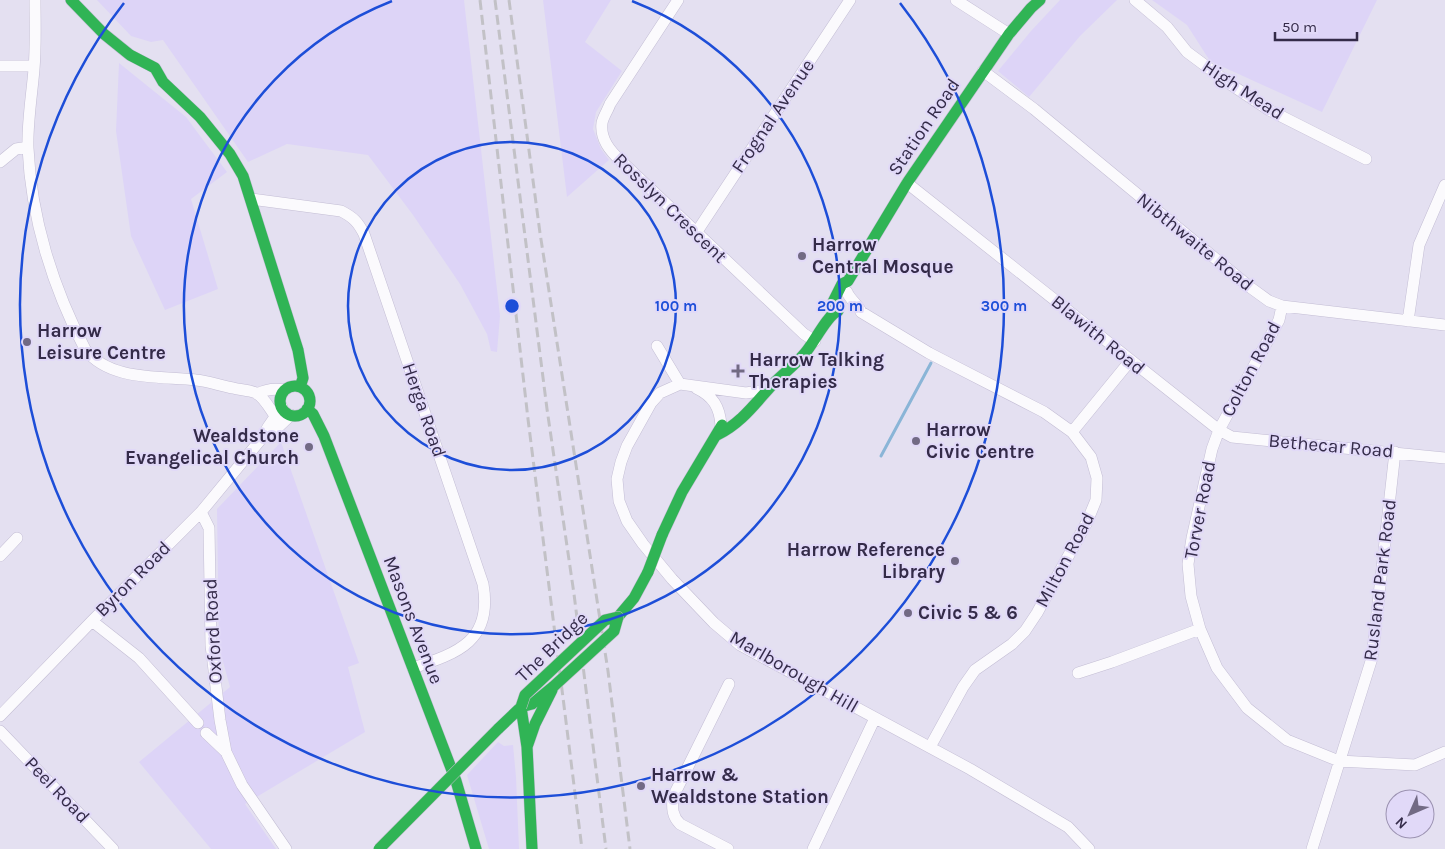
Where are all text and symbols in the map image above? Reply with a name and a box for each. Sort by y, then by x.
scale bar [1275,10,1358,42]
text: 50 m [1282,18,1317,36]
street label: Frognal Avenue [727,55,819,177]
street label: High Mead [1198,56,1288,124]
street label: Station Road [884,74,964,180]
street label: Rosslyn Crescent [609,148,731,268]
street label: Nibthwaite Road [1132,188,1258,296]
place label: Harrow Central Mosque [812,234,954,278]
marker: Harrow Central Mosque [796,250,808,262]
street label: Blawith Road [1047,291,1149,379]
centre of rings [503,297,521,315]
text: 100 m [655,297,697,315]
text: 200 m [817,297,863,315]
text: 300 m [981,297,1027,315]
street label: Colton Road [1217,318,1285,420]
place label: Harrow Leisure Centre [37,320,166,364]
marker: Harrow Leisure Centre [21,336,33,348]
place label: Harrow Talking Therapies [749,349,884,393]
street label: Herga Road [398,360,450,460]
marker: Harrow Talking Therapies [731,364,745,378]
place label: Harrow Civic Centre [926,419,1034,463]
place label: Wealdstone Evangelical Church [125,425,299,469]
street label: Bethecar Road [1268,430,1394,462]
marker: Harrow Civic Centre [910,435,922,447]
marker: Wealdstone Evangelical Church [303,441,315,453]
street label: Torver Road [1180,459,1220,561]
street label: Rusland Park Road [1359,498,1401,662]
street label: Milton Road [1031,509,1099,611]
street label: Byron Road [91,537,175,621]
place label: Harrow Reference Library [787,539,945,583]
street label: Masons Avenue [378,553,448,687]
marker: Harrow Reference Library [949,555,961,567]
street label: Oxford Road [199,578,227,684]
place label: Civic 5 & 6 [918,602,1018,624]
street label: The Bridge [512,607,592,687]
marker: Civic 5 & 6 [902,607,914,619]
street label: Marlborough Hill [726,626,862,718]
street label: Peel Road [20,752,94,828]
place label: Harrow & Wealdstone Station [651,764,829,808]
marker: Harrow & Wealdstone Station [635,780,647,792]
north arrow [1385,789,1435,839]
text: N [1392,813,1411,832]

